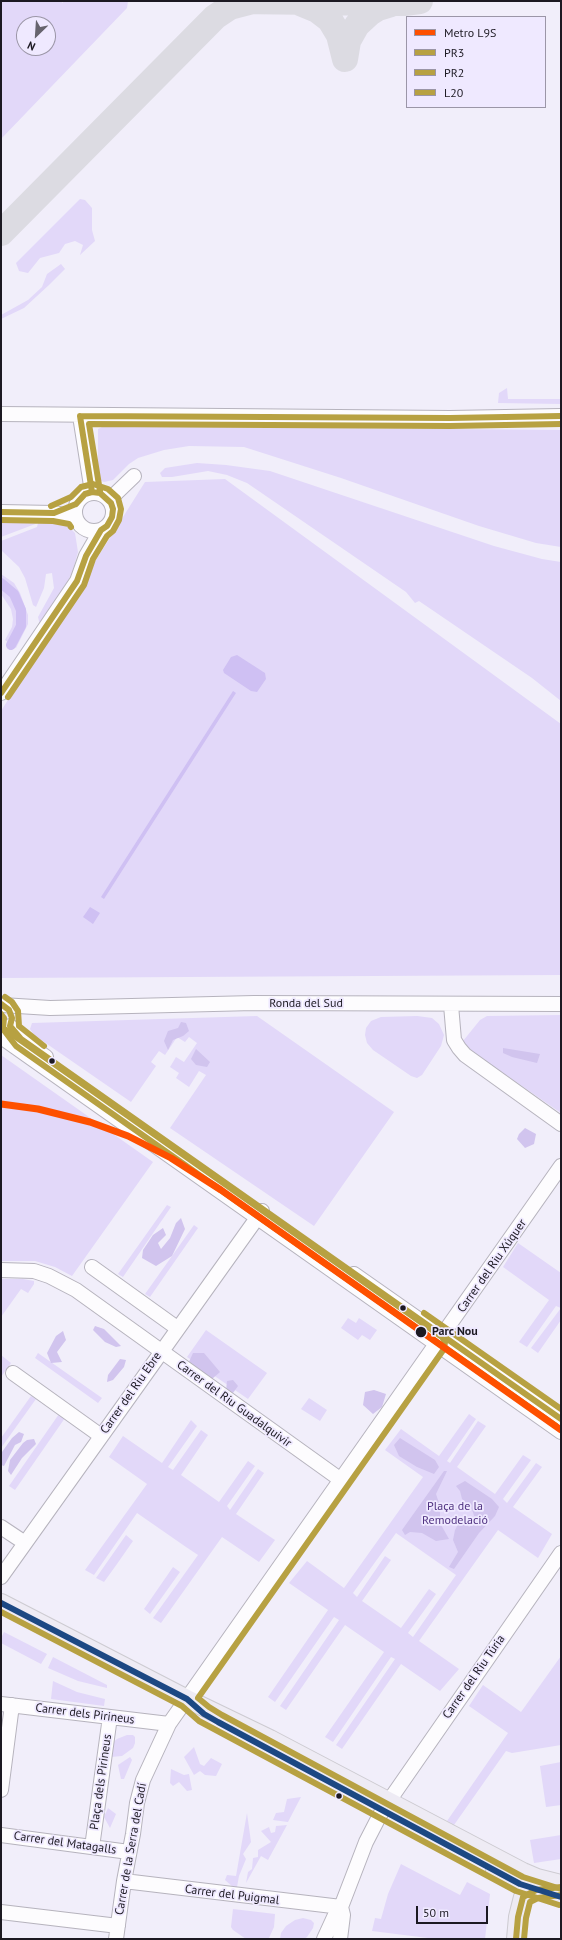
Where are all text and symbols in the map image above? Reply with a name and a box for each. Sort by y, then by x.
north arrow [16,16,56,56]
legend [406,16,546,108]
text: Metro L9S [444,25,497,40]
text: N [25,38,38,54]
text: PR3 [444,45,464,60]
text: PR2 [444,65,464,80]
text: L20 [444,85,463,100]
street label: Ronda del Sud [269,997,343,1011]
unlabelled marker [47,1056,57,1066]
street label: Carrer del Riu Xúquer [454,1217,530,1315]
unlabelled marker [398,1303,408,1313]
marker: Parc Nou [414,1325,428,1339]
place label: Parc Nou [432,1325,478,1339]
street label: Carrer del Riu Ebre [97,1349,165,1437]
street label: Carrer del Riu Guadalquivir [174,1358,294,1450]
park label: Plaça de la Remodelació [422,1500,488,1528]
street label: Carrer del Riu Túria [440,1632,508,1722]
street label: Carrer dels Pirineus [35,1701,135,1727]
street label: Plaça dels Pirineus [87,1733,115,1831]
street label: Carrer de la Serra del Cadí [112,1782,150,1916]
unlabelled marker [334,1791,344,1801]
street label: Carrer del Matagalls [13,1829,117,1857]
street label: Carrer del Puigmal [184,1882,280,1908]
scale bar [418,1898,490,1924]
text: 50 m [423,1905,449,1920]

